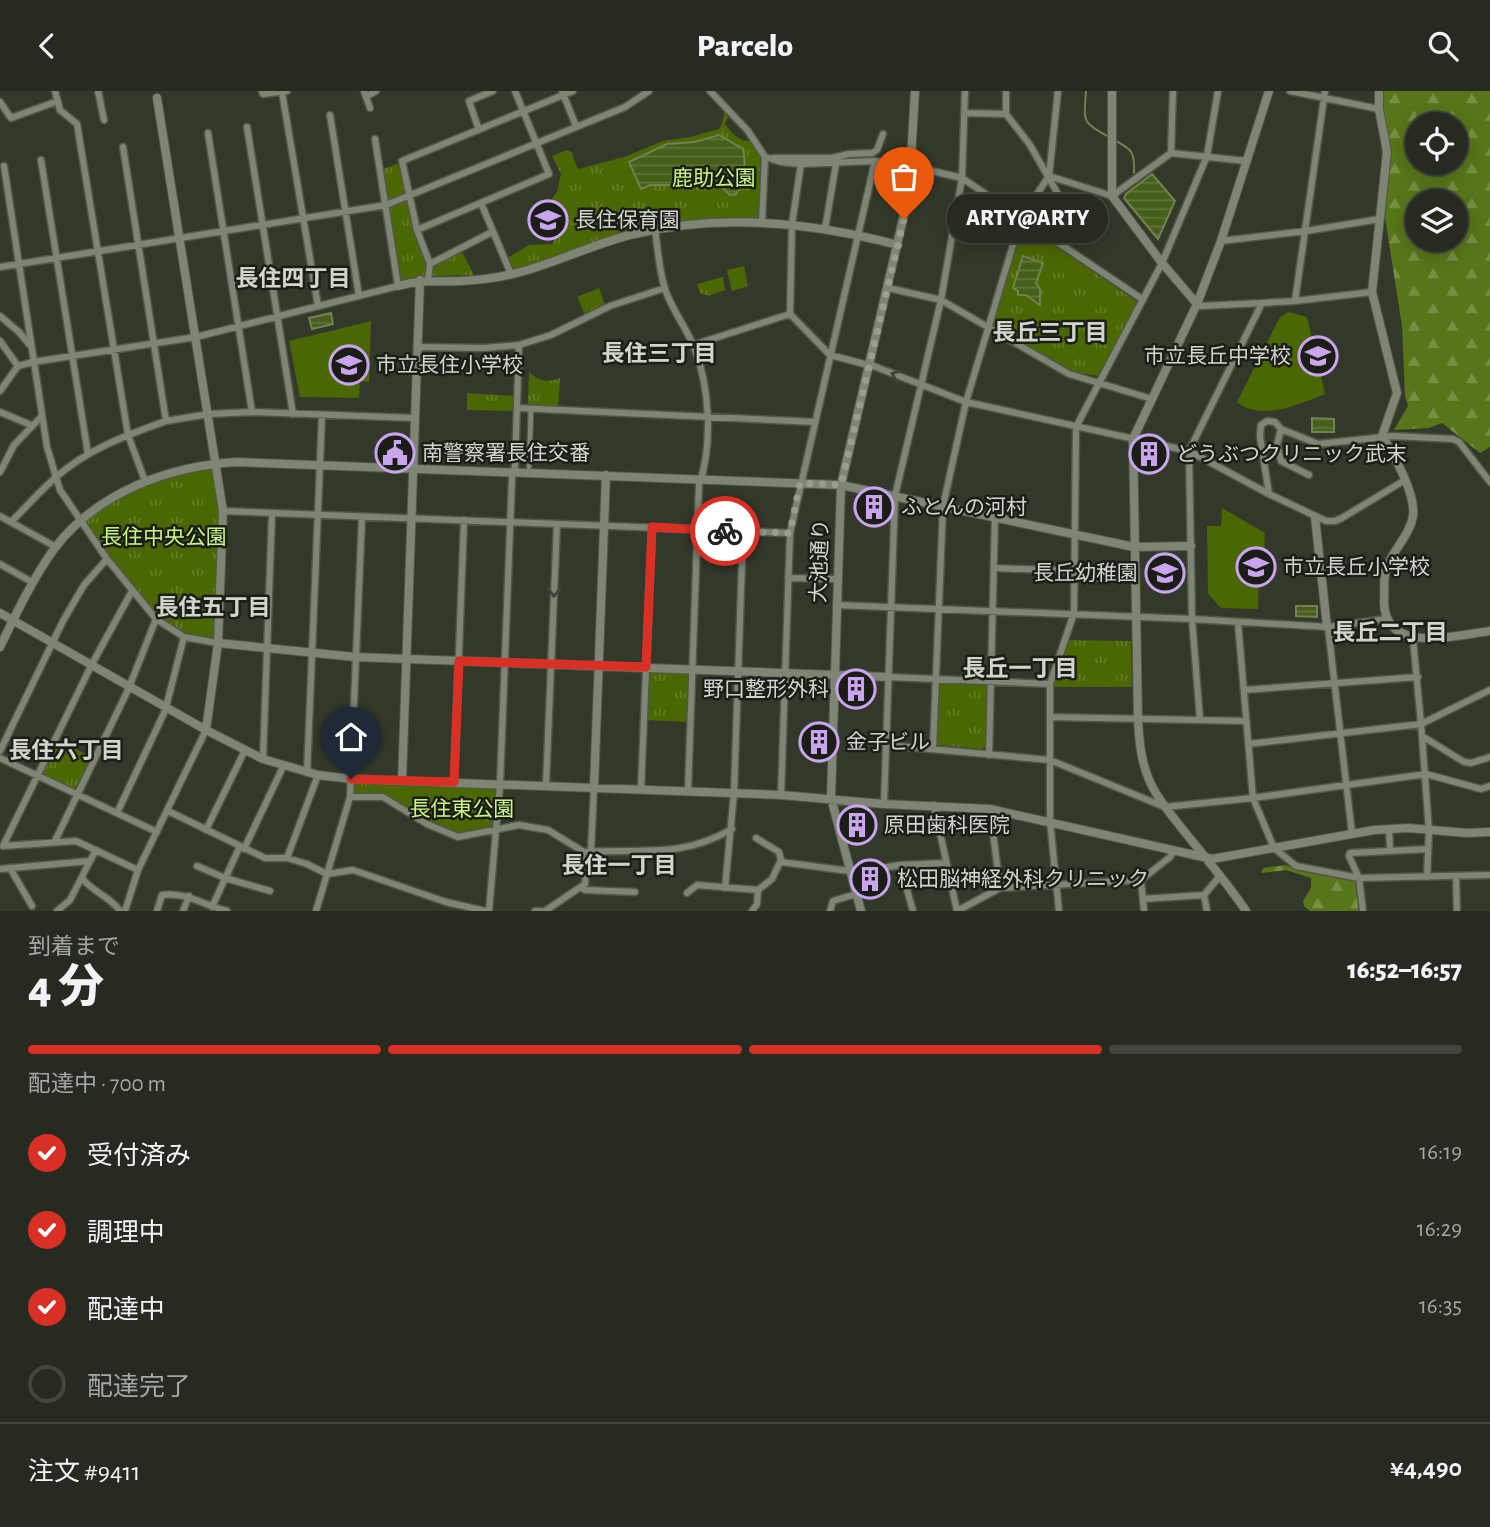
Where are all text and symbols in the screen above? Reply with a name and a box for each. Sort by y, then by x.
icon: back [28,27,66,65]
icon: search [1424,27,1462,65]
text: Parcelo [697,30,793,62]
map controls [1405,112,1468,252]
button: locate [1405,112,1468,175]
pin [874,147,934,219]
icon: bag [885,158,923,196]
park label: 鹿助公園 [672,167,756,189]
button: layers [1405,189,1468,252]
callout: ARTY@ARTY [946,195,1107,243]
school or university icon: 長住保育園 [527,199,569,241]
text: ARTY@ARTY [966,207,1089,230]
place label: 長住保育園 [575,209,680,231]
district label: 長住四丁目 [236,266,351,291]
district label: 長丘三丁目 [993,320,1108,345]
school or university icon: 市立長丘中学校 [1297,335,1339,377]
district label: 長住三丁目 [602,341,717,366]
school or university icon: 市立長住小学校 [328,344,370,386]
place label: 市立長丘中学校 [1144,345,1291,367]
place label: 市立長住小学校 [376,354,523,376]
one-way arrow [890,370,902,384]
public building icon: 南警察署長住交番 [374,432,416,474]
building icon: どうぶつクリニック武末 [1128,433,1170,475]
place label: 南警察署長住交番 [422,442,590,464]
place label: どうぶつクリニック武末 [1176,443,1407,465]
building icon: ふとんの河村 [853,486,895,528]
courier [690,496,760,566]
place label: ふとんの河村 [901,496,1027,518]
icon: bike [706,512,744,550]
street label: 大池通り [807,519,832,603]
park label: 長住中央公園 [101,526,227,548]
school or university icon: 市立長丘小学校 [1235,546,1277,588]
school or university icon: 長丘幼稚園 [1144,552,1186,594]
place label: 市立長丘小学校 [1283,556,1430,578]
place label: 長丘幼稚園 [1033,562,1138,584]
one-way arrow [546,587,561,598]
district label: 長住五丁目 [156,595,271,620]
district label: 長丘二丁目 [1333,620,1448,645]
district label: 長丘一丁目 [963,656,1078,681]
building icon: 野口整形外科 [835,668,877,710]
place label: 野口整形外科 [703,678,829,700]
pin [321,707,381,779]
icon: home [332,718,370,756]
building icon: 金子ビル [798,721,840,763]
place label: 金子ビル [846,731,930,753]
district label: 長住六丁目 [9,738,124,763]
park label: 長住東公園 [410,798,515,820]
building icon: 原田歯科医院 [836,804,878,846]
place label: 原田歯科医院 [884,814,1010,836]
district label: 長住一丁目 [562,853,677,878]
building icon: 松田脳神経外科クリニック [849,858,891,900]
place label: 松田脳神経外科クリニック [897,868,1149,890]
text: 到着まで [28,936,120,959]
text: 16:52–16:57 [1347,957,1462,983]
text: 4 分 [28,965,104,1011]
text: 配達中 · 700 m [28,1073,166,1096]
icon: check [28,1134,66,1172]
text: 16:19 [1419,1141,1462,1164]
text: 受付済み [87,1143,191,1169]
icon: check [28,1211,66,1249]
text: 16:29 [1417,1218,1462,1241]
text: 調理中 [87,1220,165,1246]
icon: check [28,1288,66,1326]
text: 16:35 [1419,1295,1462,1318]
text: 配達中 [87,1297,165,1323]
text: 配達完了 [87,1374,191,1400]
text: ¥4,490 [1390,1455,1462,1481]
text: 注文 #9411 [28,1459,140,1485]

